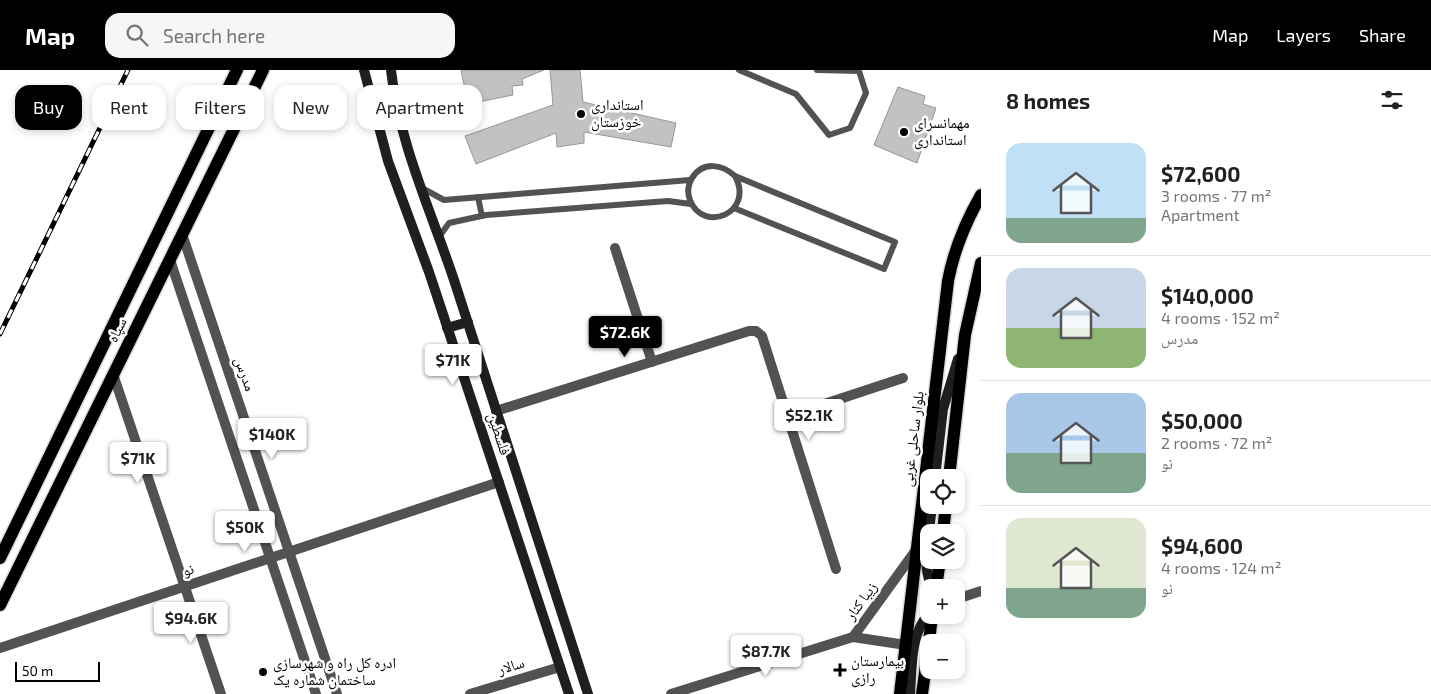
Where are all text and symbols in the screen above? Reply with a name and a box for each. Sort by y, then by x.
search box [105,13,455,58]
text: Map [25,21,75,50]
icon: search [123,21,151,49]
text: Search here [163,24,265,47]
text: Map [1212,24,1248,46]
text: Layers [1276,24,1331,46]
text: Share [1359,24,1406,46]
chip: Buy [15,85,82,130]
chip: Rent [92,85,166,130]
chip: Filters [176,85,264,130]
chip: New [274,85,347,130]
chip: Apartment [357,85,482,130]
icon: filters [1378,86,1406,114]
text: 8 homes [1006,88,1090,113]
place label: استانداری خوزستان [591,95,644,132]
marker: استانداری خوزستان [575,108,587,120]
place label: مهمانسرای استانداری [914,113,970,150]
marker: مهمانسرای استانداری [898,126,910,138]
text: $72,600 [1161,161,1240,186]
icon: home [1046,163,1106,223]
text: 3 rooms · 77 m² [1161,186,1272,205]
text: Apartment [1161,205,1240,224]
text: $140,000 [1161,283,1254,308]
icon: home [1046,288,1106,348]
text: 4 rooms · 152 m² [1161,308,1280,327]
street label: سپاه [102,314,131,345]
pin: $72.6K [584,316,666,358]
text: $72.6K [600,322,650,341]
text: مدرس [1161,328,1198,347]
pin: $71K [423,344,483,386]
text: $71K [436,350,470,369]
street label: مدرس [230,354,260,394]
street label: بلوار ساحلی غربی [897,390,929,488]
pin: $52.1K [768,398,850,441]
text: $52.1K [785,405,833,424]
text: $50,000 [1161,408,1243,433]
street label: فلسطین [483,410,515,458]
icon: home [1046,413,1106,473]
pin: $140K [237,418,307,460]
text: $140K [249,424,295,443]
text: 2 rooms · 72 m² [1161,433,1272,452]
pin: $71K [108,442,168,484]
text: $71K [121,448,155,467]
text: نو [1161,453,1173,472]
map controls [920,469,965,679]
button: locate [920,469,965,514]
pin: $50K [215,510,275,553]
text: $50K [226,517,264,536]
button: layers [920,524,965,569]
text: $94,600 [1161,533,1243,558]
icon: home [1046,538,1106,598]
text: 4 rooms · 124 m² [1161,558,1281,577]
street label: نو [180,559,196,580]
street label: زیبا کنار [840,578,881,624]
text: نو [1161,578,1173,597]
button: + [920,579,965,624]
pin: $94.6K [150,602,232,644]
text: $94.6K [165,608,217,627]
pin: $87.7K [725,634,807,677]
button: − [920,634,965,679]
text: $87.7K [741,641,791,660]
place label: بیمارستان رازی [851,651,904,688]
street label: سالار [494,652,527,679]
place label: ادره کل راه و شهرسازی ساختمان شماره یک [273,653,396,690]
scale bar [15,659,100,682]
text: 50 m [22,662,53,679]
marker: بیمارستان رازی [833,663,847,677]
marker: ادره کل راه و شهرسازی ساختمان شماره یک [257,666,269,678]

